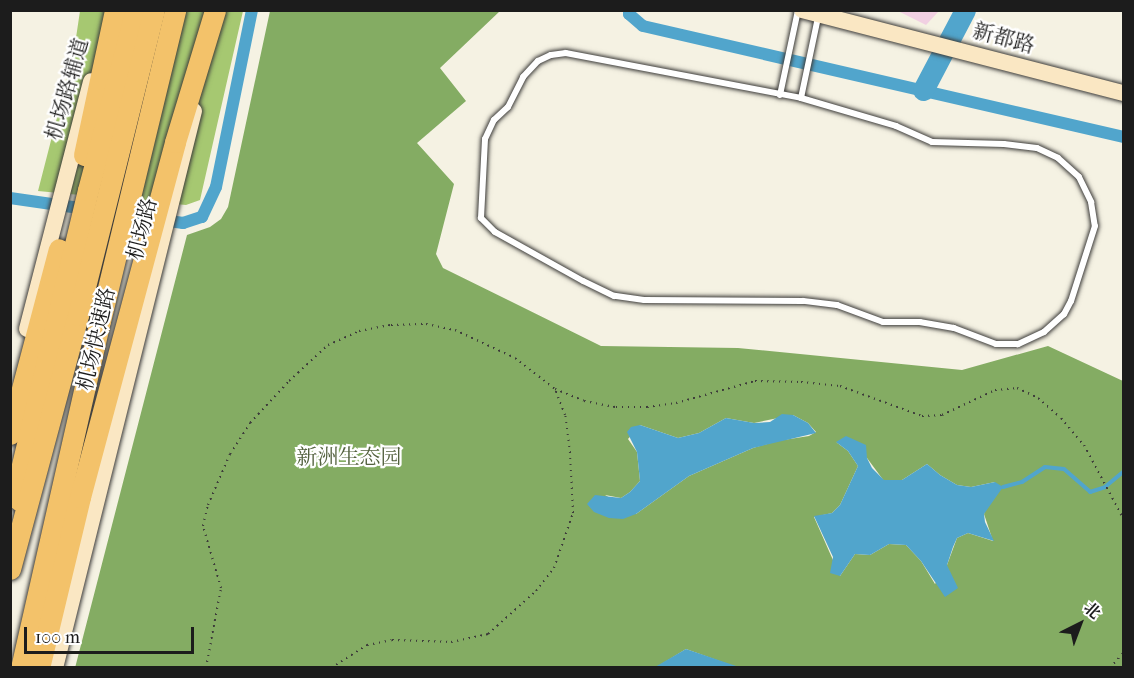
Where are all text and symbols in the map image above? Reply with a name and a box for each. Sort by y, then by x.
street label: 新都路 [970,18,1038,58]
street label: 机场路辅道 [40,35,94,143]
street label: 机场路 [122,195,162,263]
street label: 机场快速路 [72,285,120,393]
park label: 新洲生态园 [297,444,401,470]
north arrow [1050,594,1110,654]
text: 北 [1080,598,1105,623]
scale bar [27,615,196,653]
text: 100 m [35,627,80,648]

